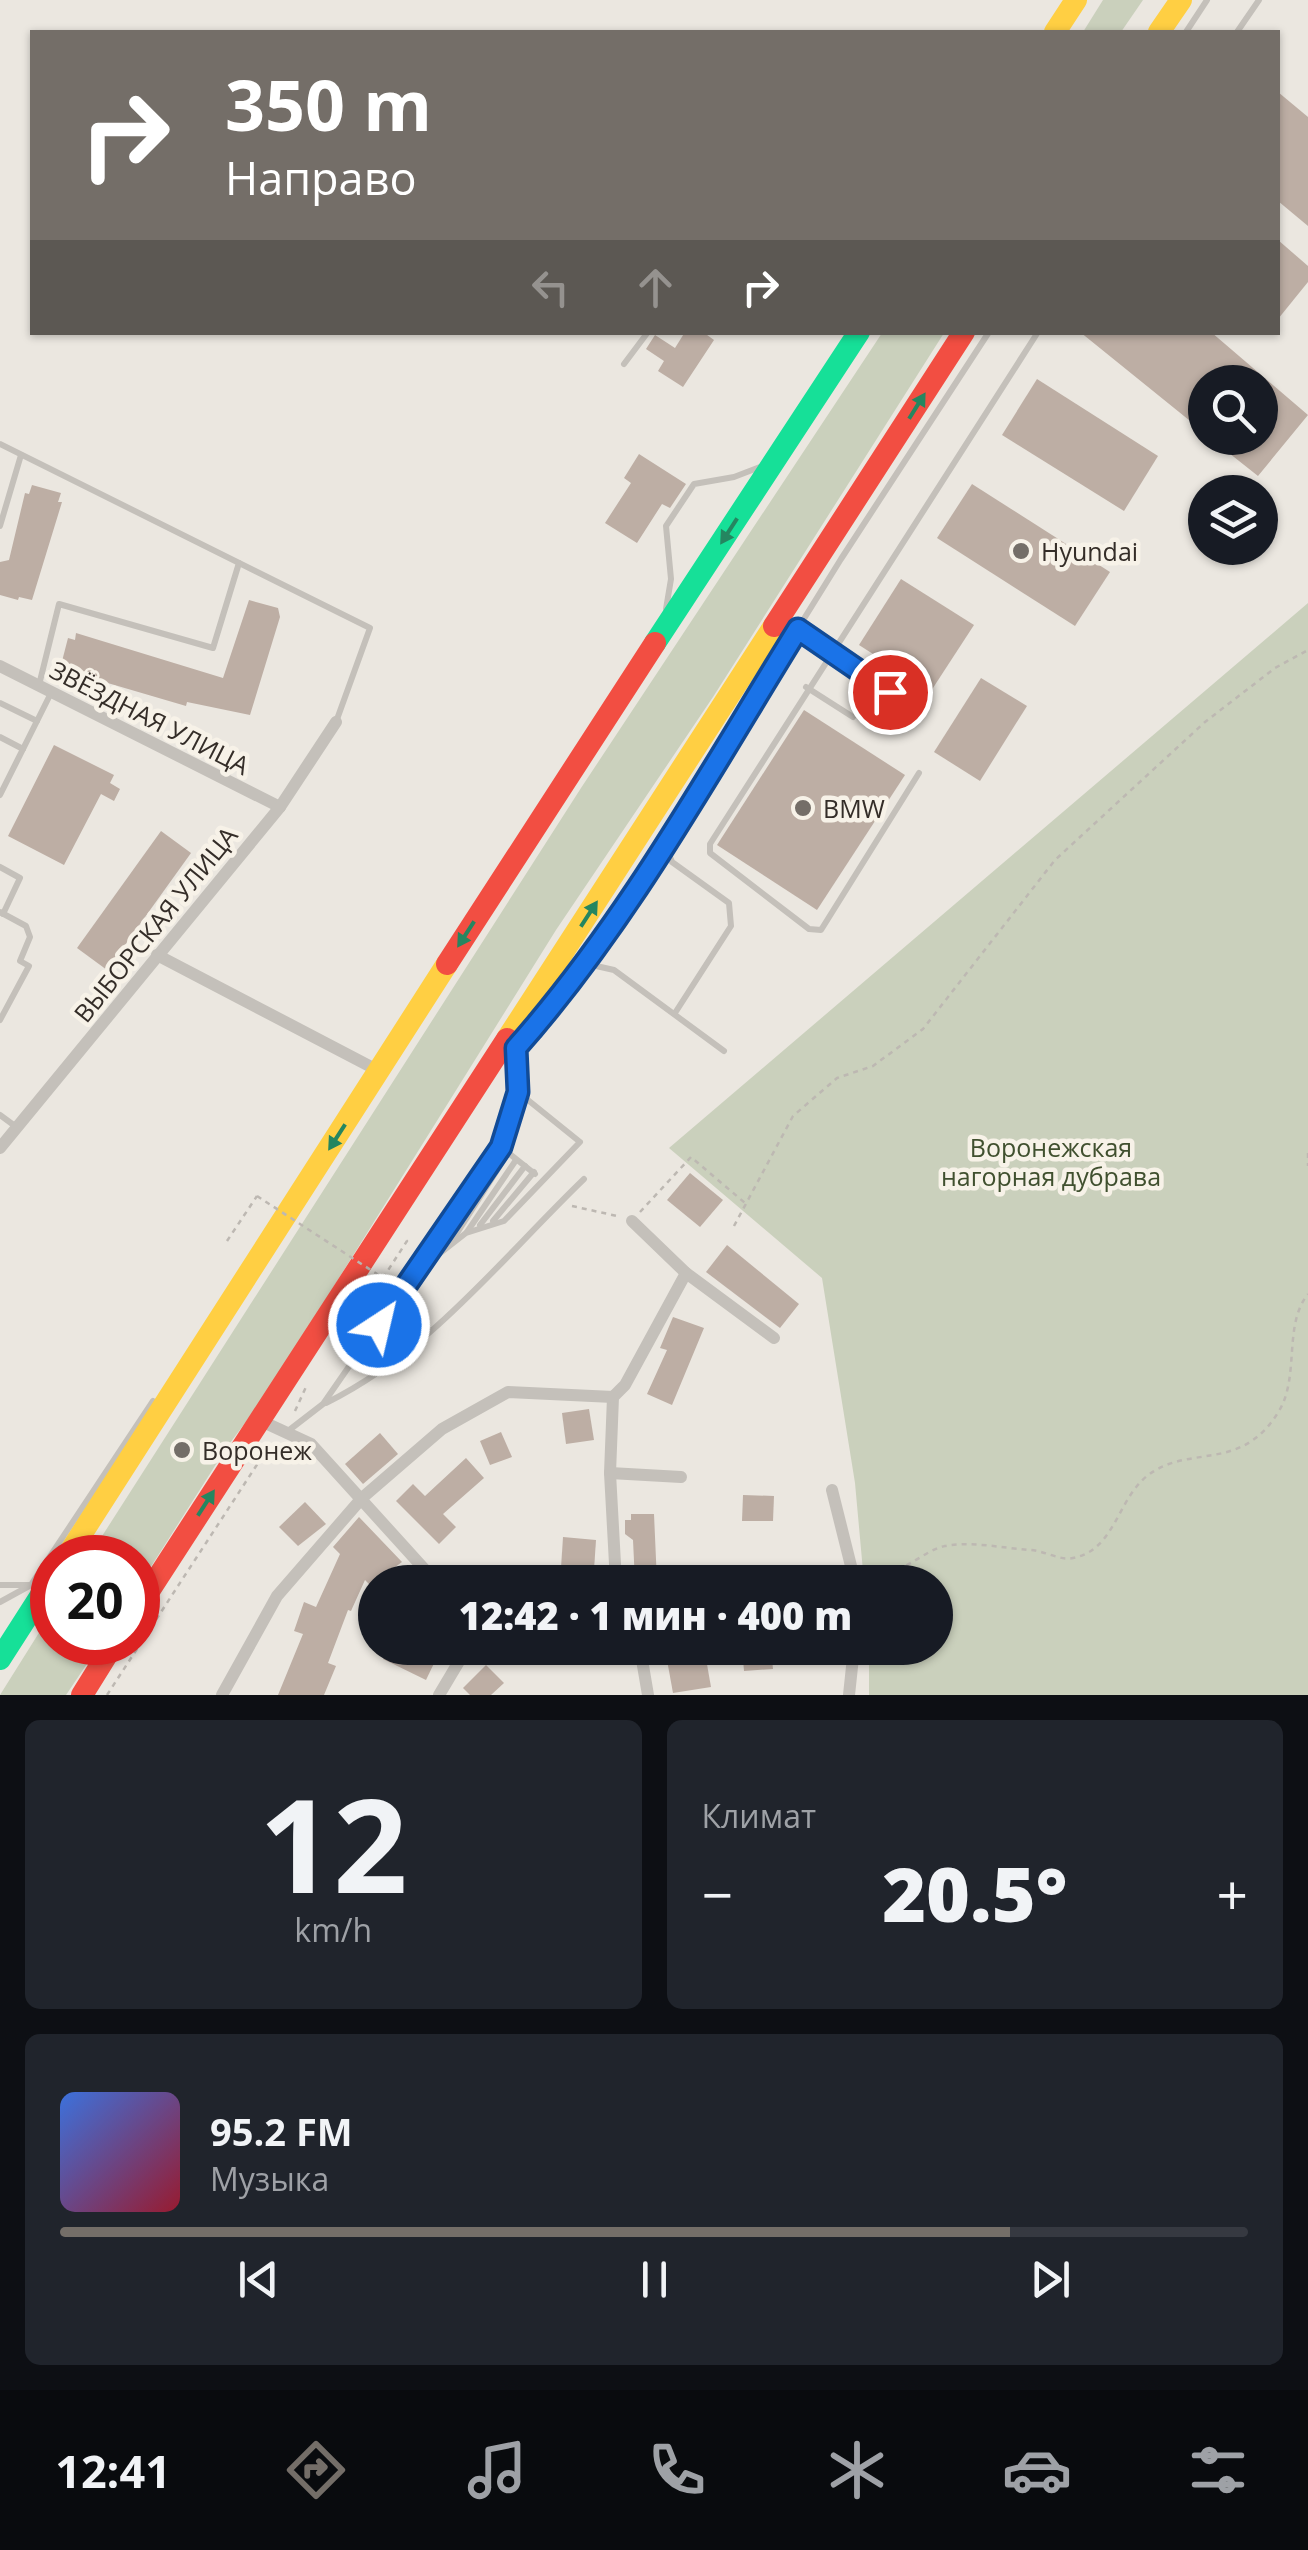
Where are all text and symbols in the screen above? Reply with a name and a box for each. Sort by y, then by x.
text: 350 m [225,56,432,152]
icon: right [60,70,190,200]
text: Направо [225,147,417,208]
icon: left [523,260,578,315]
icon: ahead [628,260,683,315]
icon: right [733,260,788,315]
map controls [1188,365,1278,565]
button: search [1188,365,1278,455]
one-way arrow [908,392,926,420]
button: layers [1188,475,1278,565]
one-way arrow [720,518,739,545]
place label: Hyundai [1041,534,1138,568]
marker: Hyundai [1010,540,1032,562]
pin [848,650,933,735]
street label: ЗВЁЗДНАЯ УЛИЦА [45,652,255,782]
icon: arrive [863,665,918,720]
place label: BMW [823,791,885,825]
marker: BMW [792,797,814,819]
street label: ВЫБОРСКАЯ УЛИЦА [65,819,245,1029]
one-way arrow [579,900,597,928]
one-way arrow [457,921,476,948]
one-way arrow [329,1123,347,1151]
park label: Воронежская нагорная дубрава [941,1130,1161,1193]
position arrow [327,1273,431,1377]
place label: Воронеж [202,1433,312,1467]
marker: Воронеж [171,1439,193,1461]
one-way arrow [196,1489,214,1516]
speed limit sign: 20 [30,1535,160,1665]
text: 12:42 · 1 мин · 400 m [459,1589,852,1641]
text: 12 [259,1754,408,1931]
text: Климат [702,1794,816,1837]
text: 20.5° [882,1842,1067,1944]
text: − [702,1856,733,1931]
text: + [1217,1856,1248,1931]
text: km/h [294,1908,372,1951]
text: 95.2 FM [210,2105,353,2157]
text: Музыка [210,2157,329,2200]
icon: previous [231,2252,286,2307]
icon: pause [627,2252,682,2307]
icon: next [1023,2252,1078,2307]
icon: directions [281,2435,351,2505]
icon: music [462,2435,532,2505]
icon: phone [642,2435,712,2505]
icon: climate [822,2435,892,2505]
icon: car [1002,2435,1072,2505]
icon: filters [1183,2435,1253,2505]
text: 12:41 [55,2440,171,2501]

